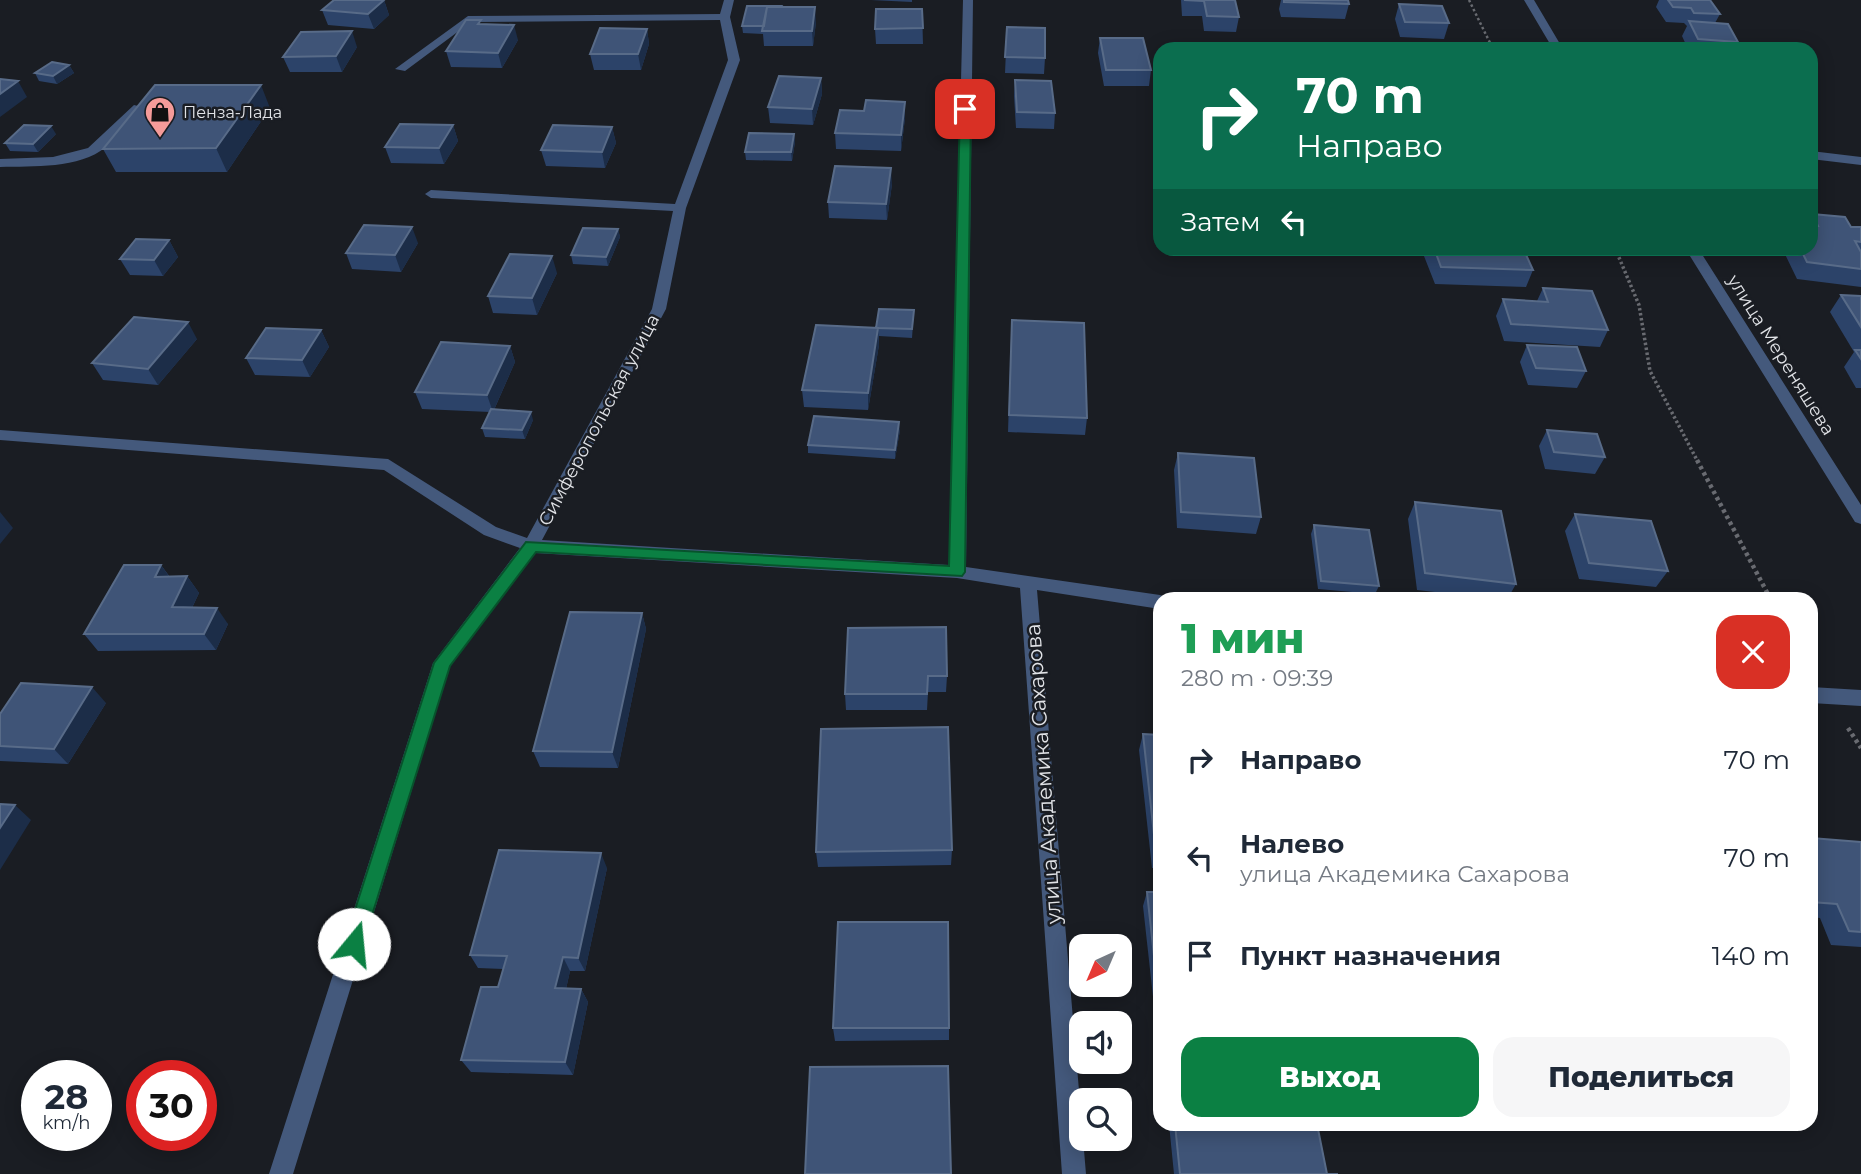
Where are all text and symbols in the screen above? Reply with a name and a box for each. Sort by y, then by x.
text: 70 m [1296,66,1424,125]
icon: right [1181,70,1272,161]
pin [935,79,995,139]
icon: arrive [946,90,984,128]
shop icon: Пенза-Лада [143,95,177,139]
place label: Пенза-Лада [183,103,282,122]
text: Направо [1296,126,1443,165]
icon: left [1275,203,1313,241]
text: Затем [1181,206,1261,238]
street label: улица Мереняшева [1722,270,1839,439]
street label: Симферопольская улица [534,311,664,529]
text: 1 мин [1181,612,1305,664]
button: close [1716,615,1790,689]
street label: улица Академика Сахарова [1020,623,1066,926]
text: 280 m · 09:39 [1181,664,1333,692]
icon: right [1181,741,1219,779]
text: Направо [1240,744,1361,776]
text: 70 m [1724,744,1790,776]
text: Налево [1240,828,1344,860]
icon: left [1181,839,1219,877]
text: 70 m [1724,842,1790,874]
text: улица Академика Сахарова [1240,860,1570,888]
position arrow [317,907,391,981]
north arrow [1069,934,1132,998]
map controls [1069,934,1132,1151]
icon: arrive [1181,937,1219,975]
text: Пункт назначения [1240,940,1501,972]
text: 140 m [1712,940,1790,972]
button: sound [1069,1011,1132,1074]
button: Выход [1181,1037,1479,1117]
button: Поделиться [1493,1037,1790,1117]
speed limit sign: 30 [126,1060,217,1151]
text: 28 [45,1075,88,1118]
button: search [1069,1088,1132,1151]
text: km/h [42,1112,91,1134]

